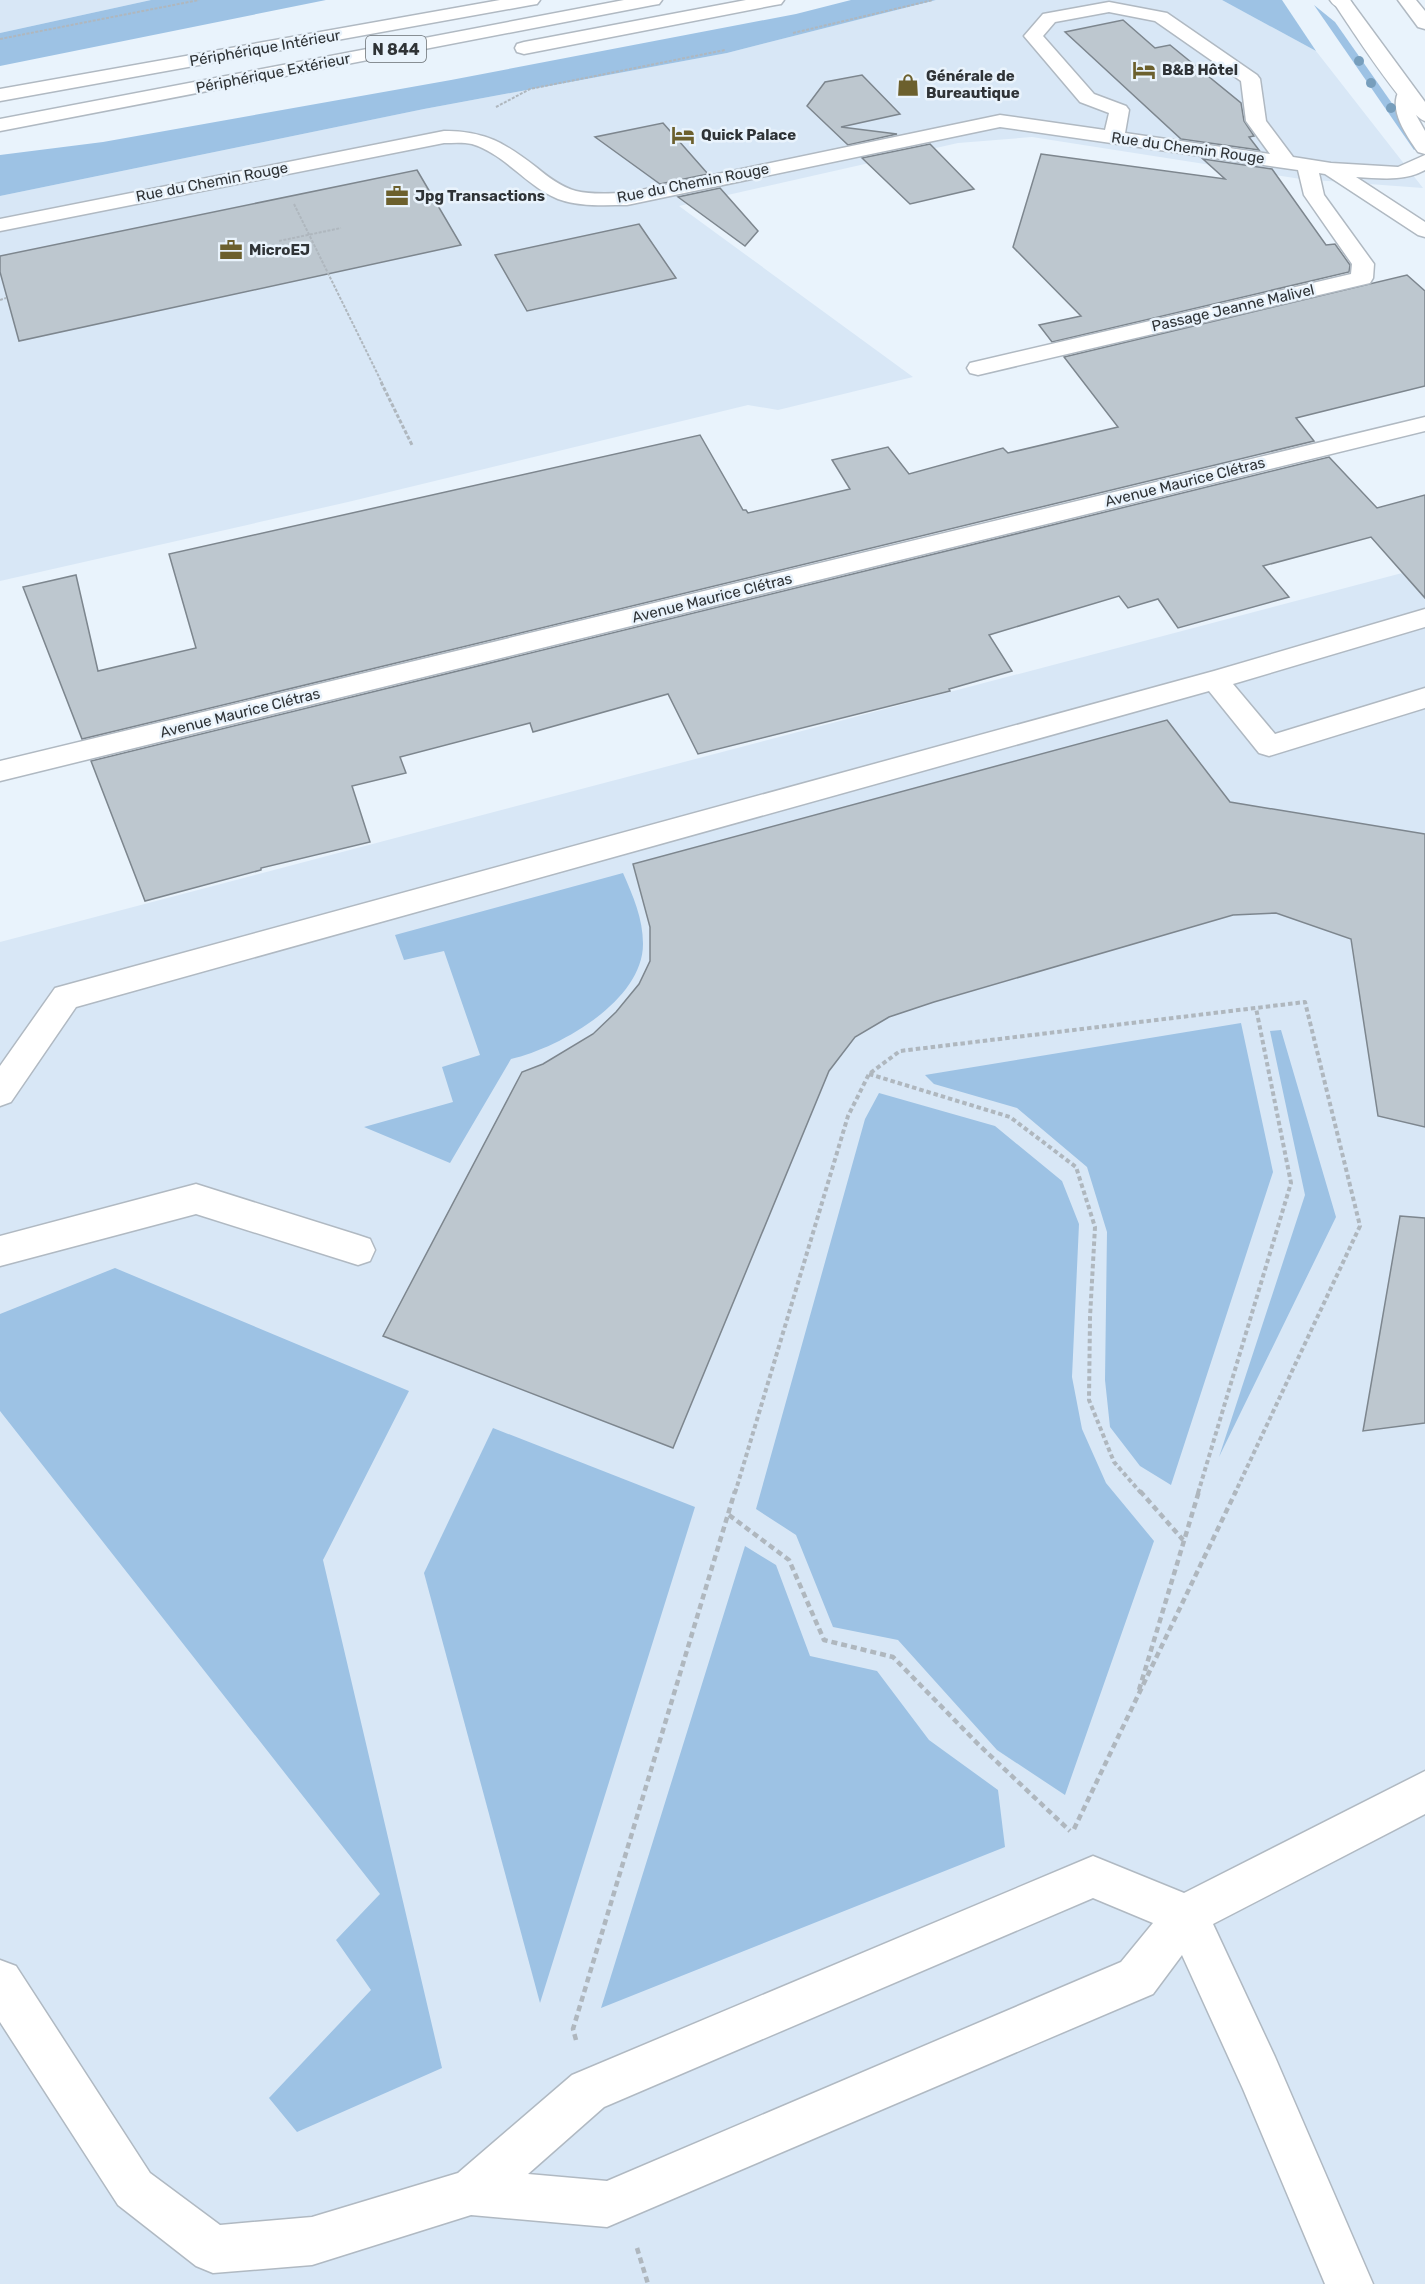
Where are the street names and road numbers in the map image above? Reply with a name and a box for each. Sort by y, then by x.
street label: Périphérique Intérieur [188,26,342,70]
road number: N 844 [366,36,426,62]
street label: Périphérique Extérieur [194,49,352,97]
street label: Rue du Chemin Rouge [1110,128,1266,168]
street label: Rue du Chemin Rouge [134,158,290,206]
street label: Rue du Chemin Rouge [615,159,771,207]
street label: Passage Jeanne Malivel [1150,281,1316,335]
street label: Avenue Maurice Clétras [1103,453,1267,511]
street label: Avenue Maurice Clétras [630,569,794,627]
street label: Avenue Maurice Clétras [158,684,322,742]

